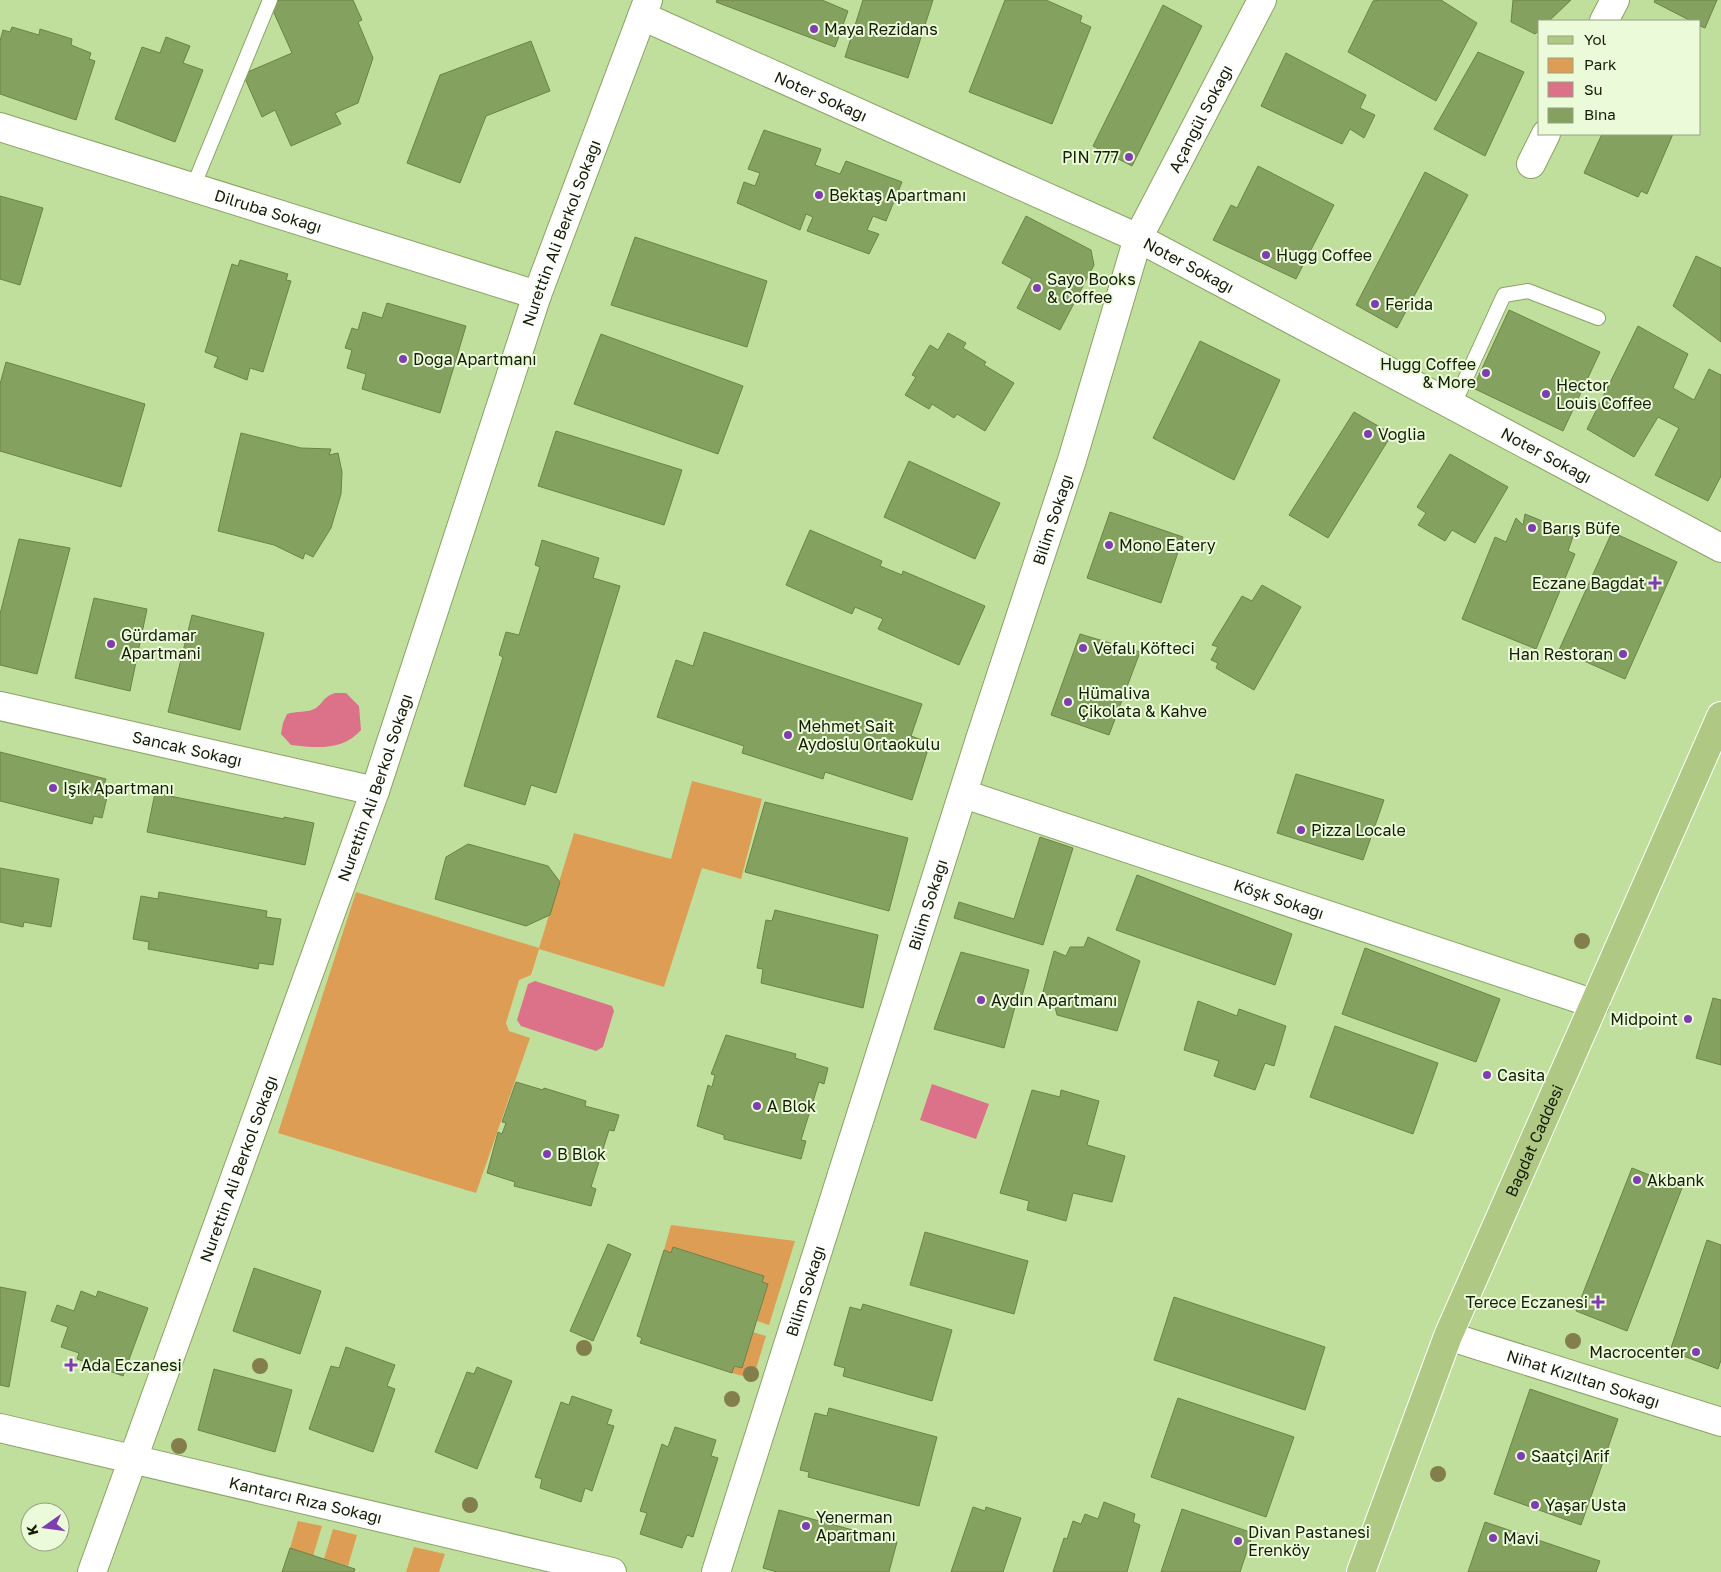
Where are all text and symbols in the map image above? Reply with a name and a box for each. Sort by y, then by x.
place label: Maya Rezidans [824,19,938,39]
legend [1538,20,1701,135]
marker: Maya Rezidans [808,23,820,35]
text: Yol [1584,30,1606,48]
text: Park [1584,55,1617,73]
street label: Açangül Sokağı [1164,61,1237,176]
street label: Noter Sokağı [771,67,870,126]
text: Su [1584,80,1603,98]
text: Bina [1584,105,1616,123]
street label: Nurettin Ali Berkol Sokağı [517,137,605,329]
place label: PIN 777 [1062,147,1119,167]
marker: PIN 777 [1123,151,1135,163]
street label: Dilruba Sokağı [212,185,324,237]
place label: Bektaş Apartmanı [829,185,966,205]
marker: Bektaş Apartmanı [813,189,825,201]
street label: Noter Sokağı [1140,233,1238,297]
place label: Hugg Coffee [1276,245,1372,265]
marker: Hugg Coffee [1260,249,1272,261]
place label: Sayo Books & Coffee [1047,269,1136,307]
marker: Sayo Books & Coffee [1031,282,1043,294]
place label: Ferida [1385,294,1433,314]
marker: Ferida [1369,298,1381,310]
place label: Doğa Apartmanı [413,349,537,369]
marker: Doğa Apartmanı [397,353,409,365]
place label: Hugg Coffee & More [1380,354,1476,392]
marker: Hugg Coffee & More [1480,367,1492,379]
place label: Hector Louis Coffee [1556,375,1652,413]
marker: Hector Louis Coffee [1540,388,1552,400]
street label: Noter Sokağı [1498,423,1595,487]
place label: Voglia [1378,424,1426,444]
marker: Voglia [1362,428,1374,440]
street label: Bilim Sokağı [1028,471,1077,568]
place label: Barış Büfe [1542,518,1620,538]
marker: Barış Büfe [1526,522,1538,534]
place label: Mono Eatery [1119,535,1216,555]
marker: Mono Eatery [1103,539,1115,551]
place label: Eczane Bağdat [1532,573,1645,593]
marker: Eczane Bağdat [1649,577,1661,589]
place label: Gürdamar Apartmani [121,625,201,663]
marker: Gürdamar Apartmani [105,638,117,650]
place label: Vefalı Köfteci [1093,638,1195,658]
marker: Vefalı Köfteci [1077,642,1089,654]
place label: Han Restoran [1509,644,1613,664]
marker: Han Restoran [1617,648,1629,660]
place label: Hümaliva Çikolata & Kahve [1078,683,1207,721]
street label: Nurettin Ali Berkol Sokağı [333,691,416,884]
marker: Hümaliva Çikolata & Kahve [1062,696,1074,708]
place label: Mehmet Sait Aydoslu Ortaokulu [798,716,940,754]
street label: Sancak Sokağı [130,726,244,771]
marker: Mehmet Sait Aydoslu Ortaokulu [782,729,794,741]
place label: Işık Apartmanı [63,778,174,798]
marker: Işık Apartmanı [47,782,59,794]
place label: Pizza Locale [1311,820,1406,840]
marker: Pizza Locale [1295,824,1307,836]
street label: Bilim Sokağı [904,857,951,953]
street label: Köşk Sokağı [1231,875,1327,923]
place label: Aydın Apartmanı [991,990,1117,1010]
marker: Aydın Apartmanı [975,994,987,1006]
place label: Midpoint [1610,1009,1678,1029]
marker: Midpoint [1682,1013,1694,1025]
place label: Casita [1497,1065,1545,1085]
marker: Casita [1481,1069,1493,1081]
street label: Nurettin Ali Berkol Sokağı [195,1072,281,1265]
street label: Bağdat Caddesi [1501,1081,1567,1200]
place label: A Blok [767,1096,816,1116]
marker: A Blok [751,1100,763,1112]
place label: B Blok [557,1144,606,1164]
marker: B Blok [541,1148,553,1160]
place label: Akbank [1647,1170,1705,1190]
marker: Akbank [1631,1174,1643,1186]
street label: Bilim Sokağı [781,1243,829,1339]
place label: Terece Eczanesi [1465,1292,1588,1312]
marker: Terece Eczanesi [1592,1296,1604,1308]
place label: Macrocenter [1589,1342,1686,1362]
street label: Nihat Kızıltan Sokağı [1504,1345,1663,1412]
marker: Macrocenter [1690,1346,1702,1358]
place label: Ada Eczanesi [81,1355,182,1375]
marker: Ada Eczanesi [65,1359,77,1371]
place label: Saatçi Arif [1531,1446,1610,1466]
marker: Saatçi Arif [1515,1450,1527,1462]
street label: Kantarcı Rıza Sokağı [227,1472,384,1528]
place label: Yaşar Usta [1545,1495,1626,1515]
marker: Yaşar Usta [1529,1499,1541,1511]
north arrow [20,1502,70,1552]
place label: Yenerman Apartmanı [816,1507,896,1545]
marker: Yenerman Apartmanı [800,1520,812,1532]
place label: Divan Pastanesi Erenköy [1248,1522,1370,1560]
text: K [22,1523,41,1537]
place label: Mavi [1503,1528,1539,1548]
marker: Mavi [1487,1532,1499,1544]
marker: Divan Pastanesi Erenköy [1232,1535,1244,1547]

